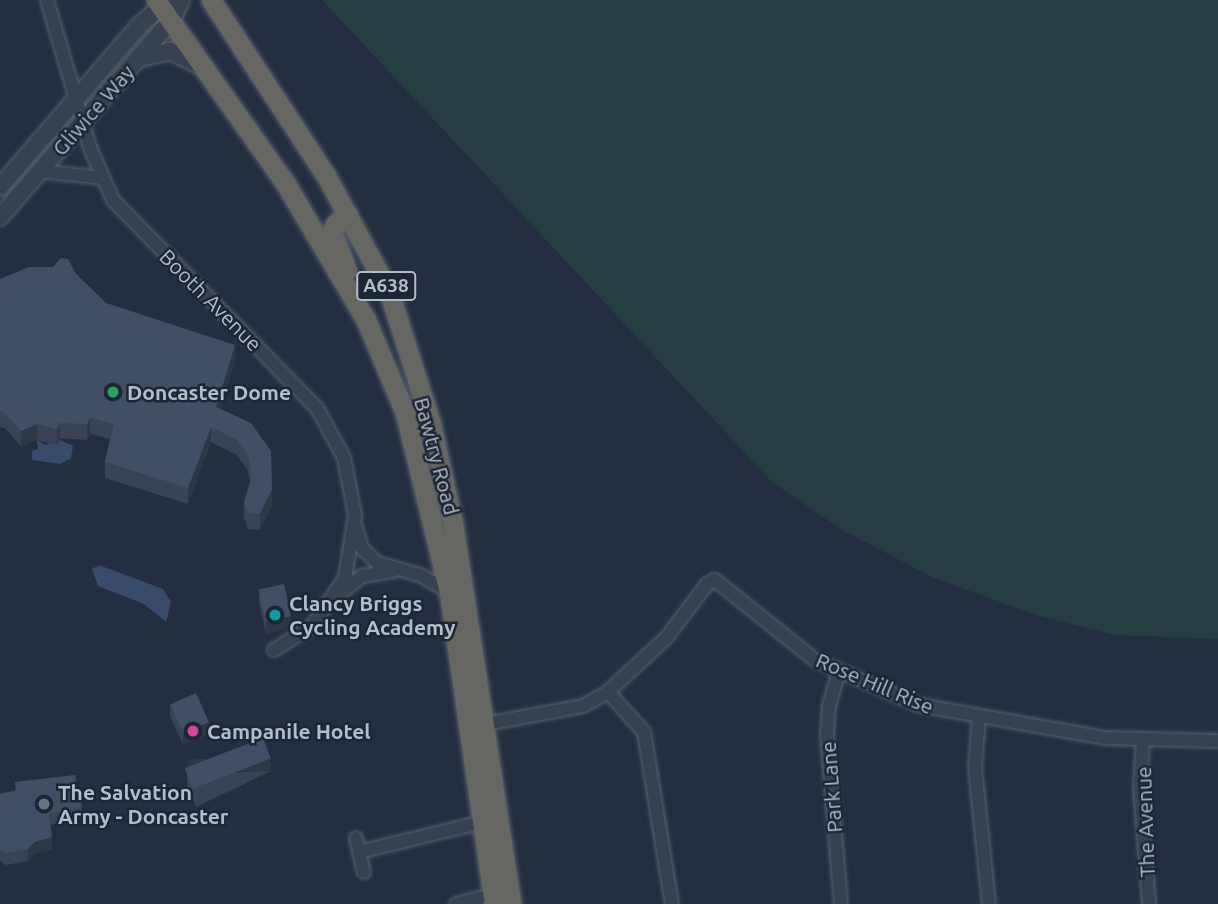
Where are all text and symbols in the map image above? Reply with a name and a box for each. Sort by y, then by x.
street label: Gliwice Way [47,60,139,160]
street label: Booth Avenue [155,244,267,356]
road number: A638 [354,270,418,302]
place label: Doncaster Dome [127,379,291,405]
marker: Doncaster Dome [105,384,121,400]
street label: Bawtry Road [409,395,465,517]
place label: Clancy Briggs Cycling Academy [289,590,455,640]
marker: Clancy Briggs Cycling Academy [267,607,283,623]
street label: Rose Hill Rise [812,647,938,719]
place label: Campanile Hotel [207,718,371,744]
marker: Campanile Hotel [185,723,201,739]
street label: Park Lane [815,740,847,834]
street label: The Avenue [1130,766,1160,878]
place label: The Salvation Army - Doncaster [58,779,228,829]
marker: The Salvation Army - Doncaster [36,796,52,812]

